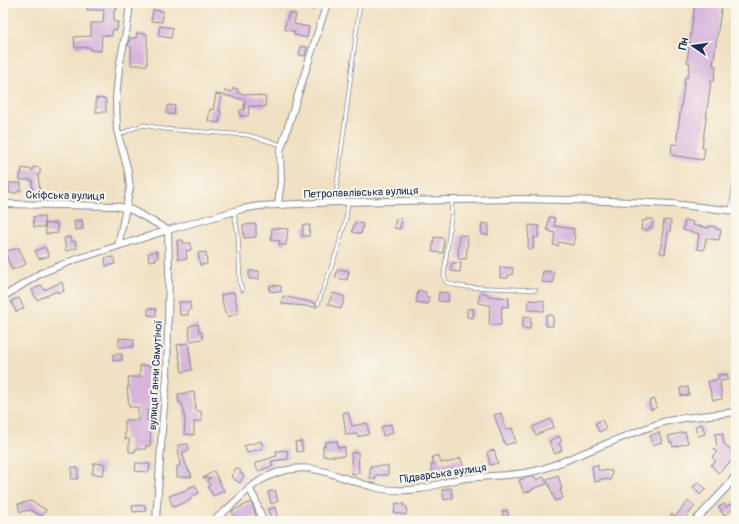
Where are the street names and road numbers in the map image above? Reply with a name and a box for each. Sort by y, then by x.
street label: Петропавлівська вулиця [304,184,419,201]
street label: Скіфська вулиця [25,188,105,203]
street label: вулиця Ганни Самутіної [146,319,165,430]
street label: Підварська вулиця [399,461,487,486]

